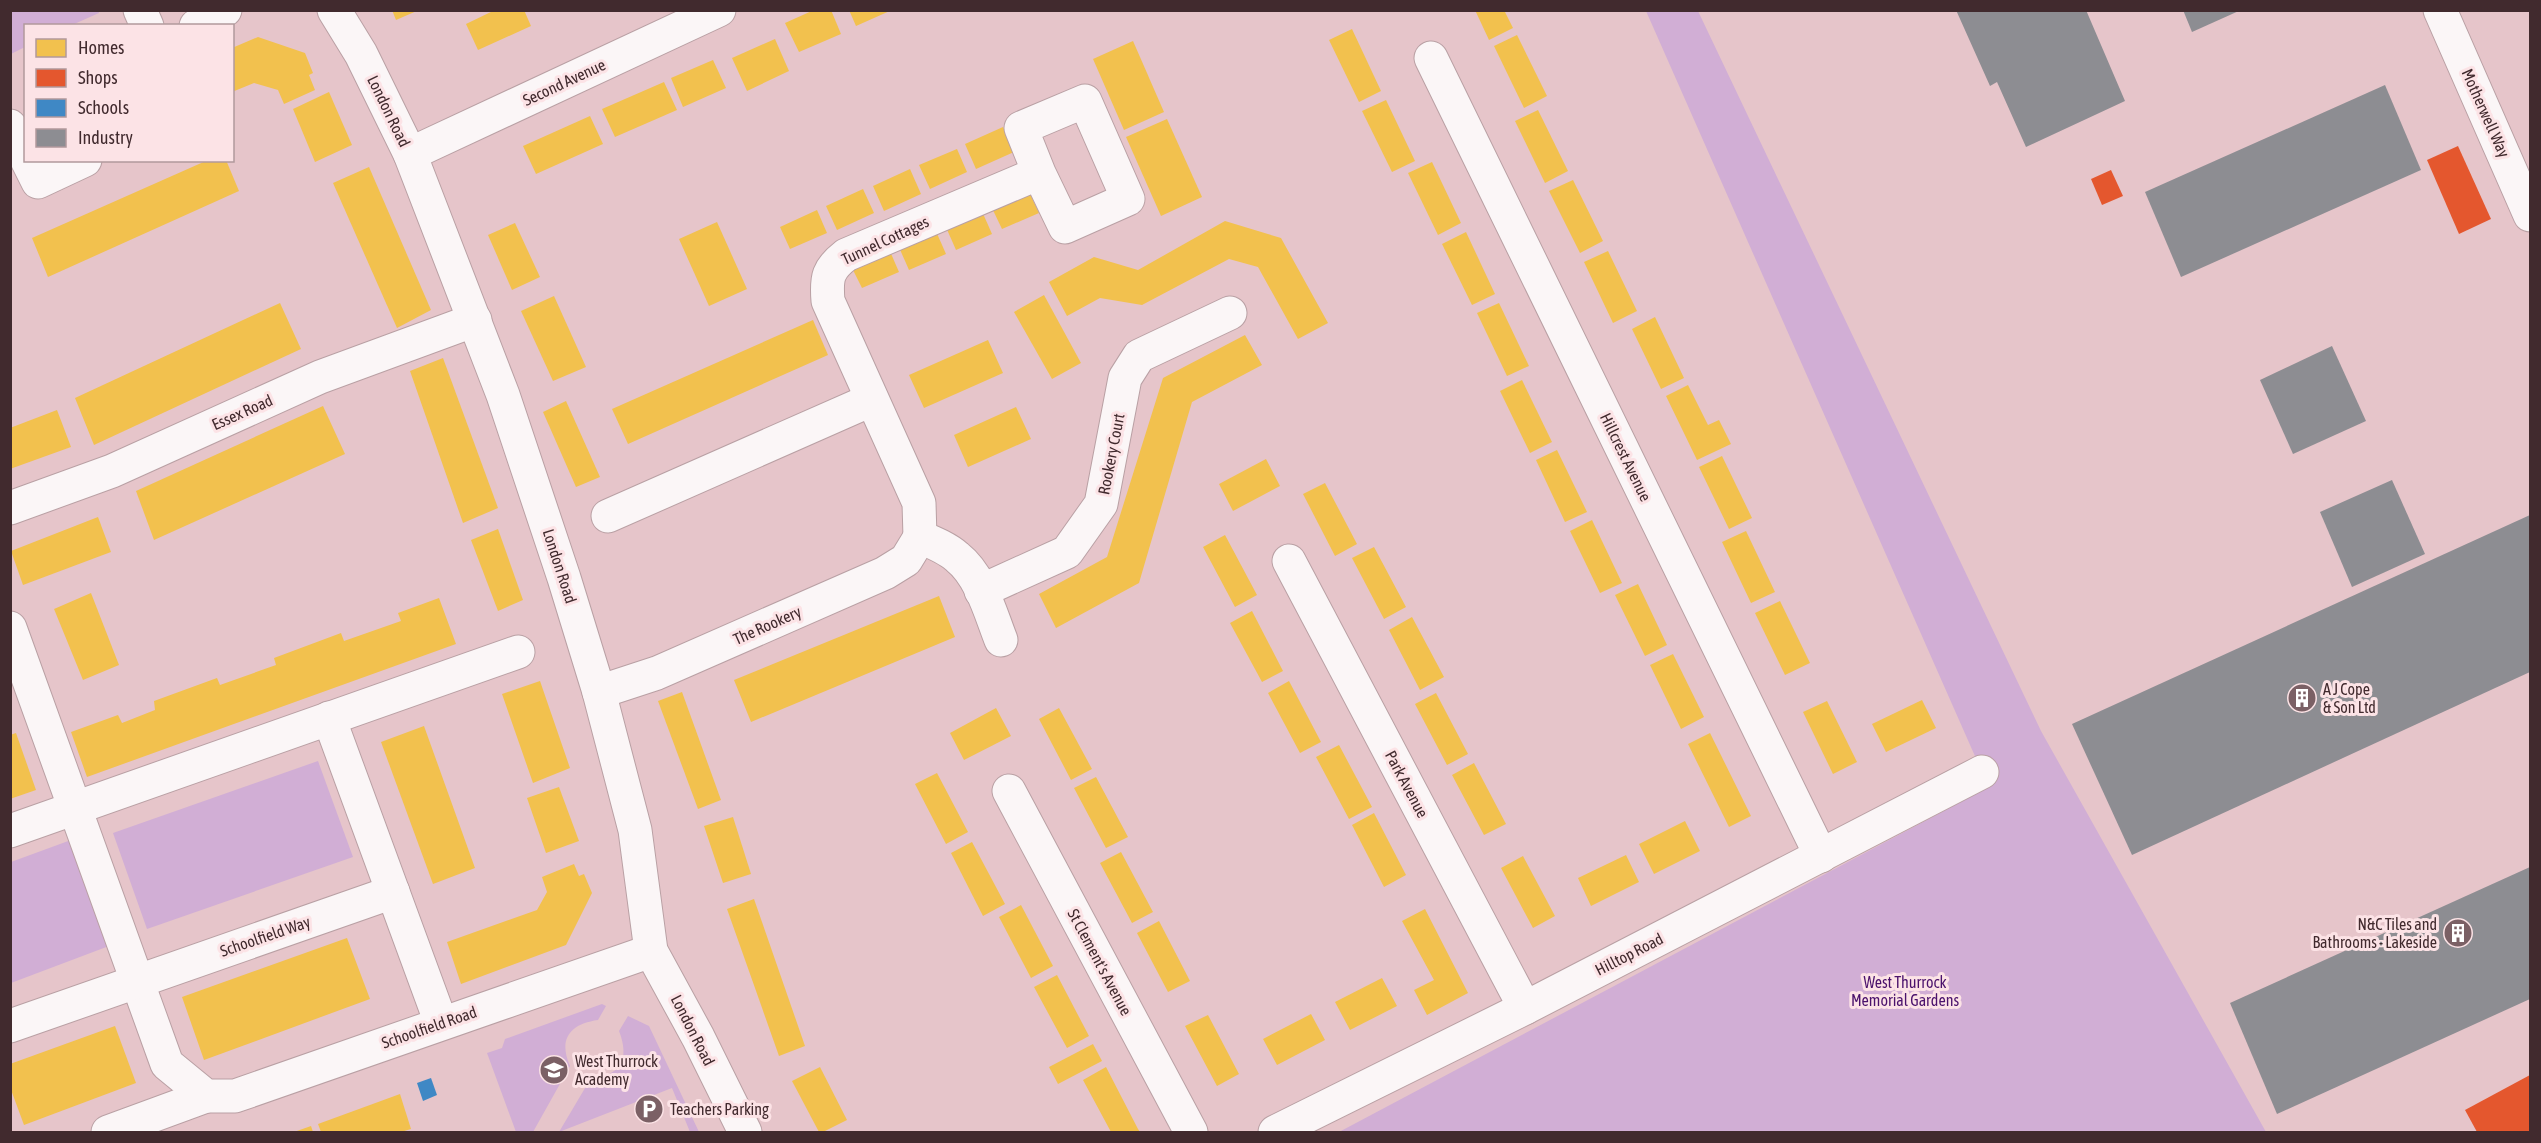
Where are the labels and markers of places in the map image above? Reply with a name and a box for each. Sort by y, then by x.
place label: A J Cope & Son Ltd [2323,680,2376,716]
building icon: A J Cope & Son Ltd [2286,682,2318,714]
place label: N&C Tiles and Bathrooms - Lakeside [2313,915,2437,951]
building icon: N&C Tiles and Bathrooms - Lakeside [2442,917,2474,949]
place label: West Thurrock Academy [575,1052,658,1089]
school or university icon: West Thurrock Academy [538,1054,570,1086]
parking icon: Teachers Parking [633,1093,665,1125]
place label: Teachers Parking [670,1100,769,1119]

